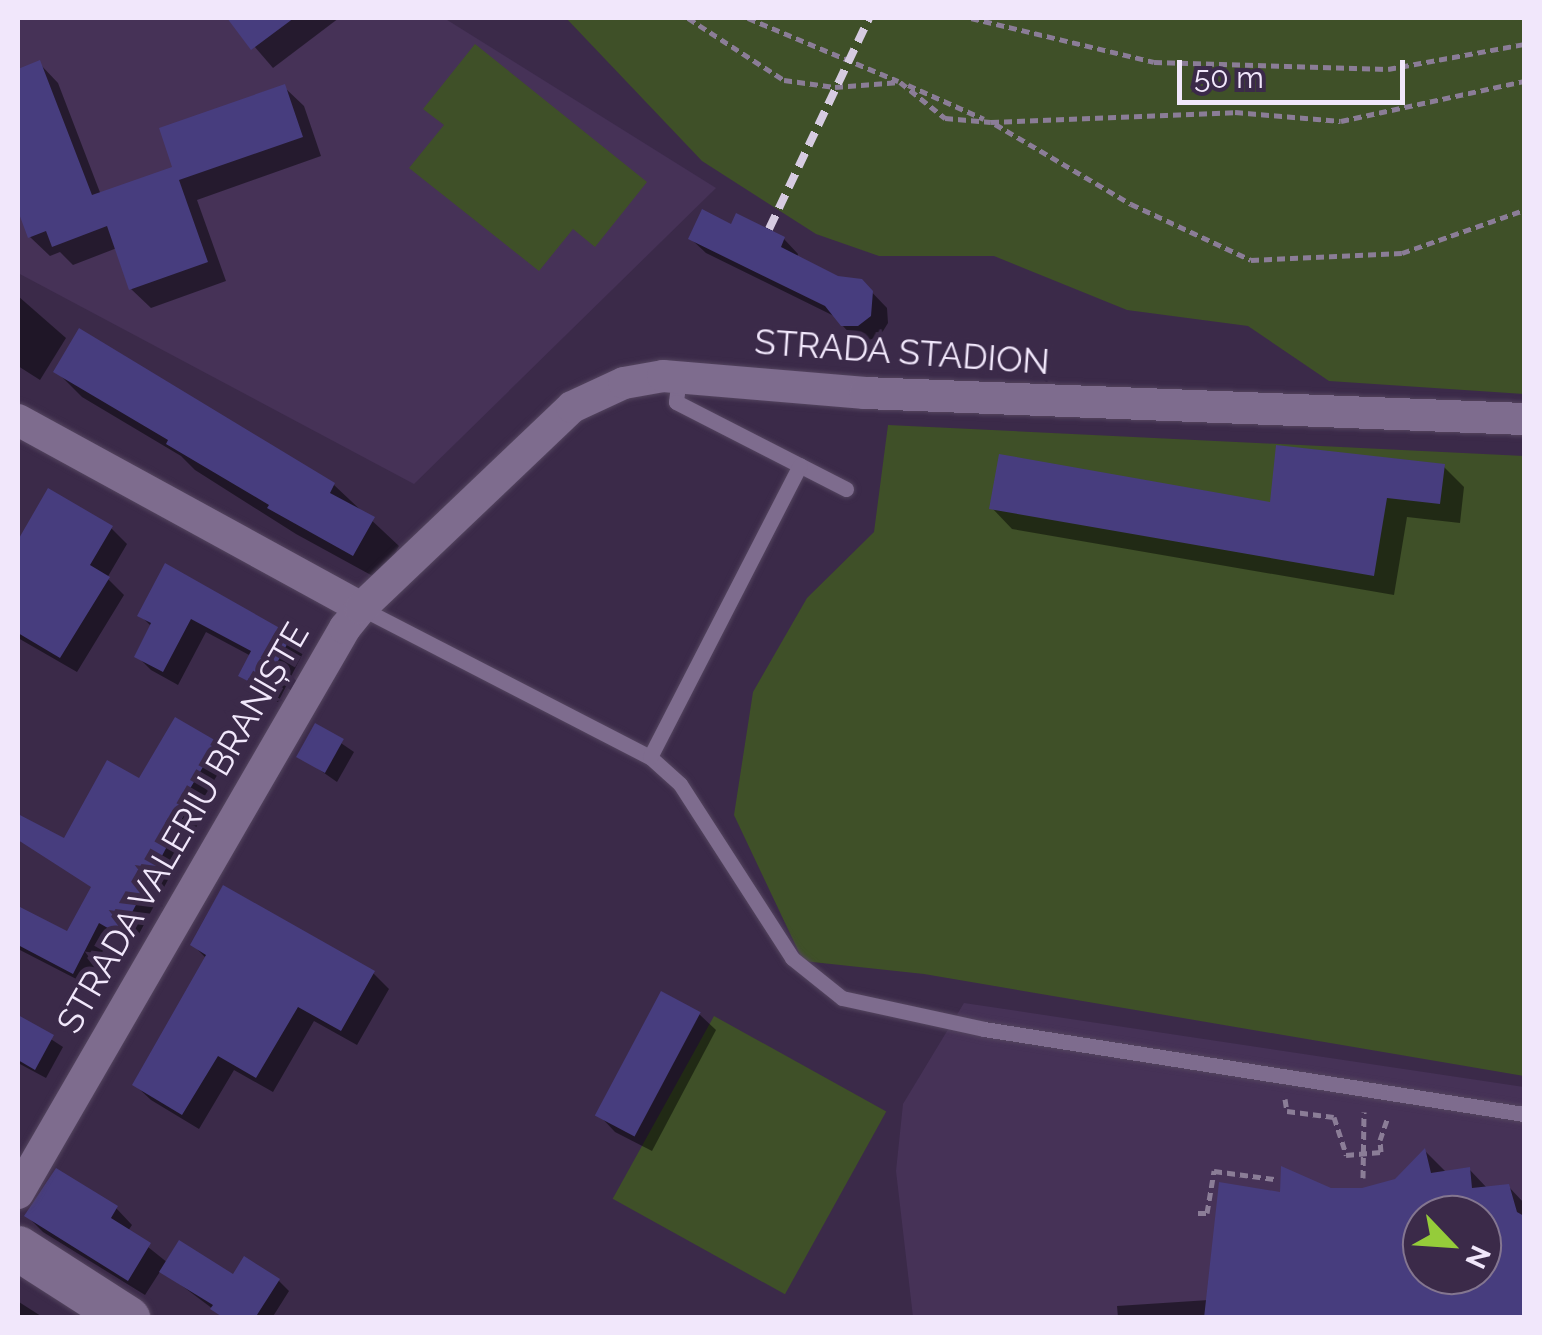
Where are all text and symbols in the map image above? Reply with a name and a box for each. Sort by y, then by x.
scale bar [1182,40,1410,102]
text: 50 m [1194,60,1264,95]
street label: STRADA STADION [753,321,1051,383]
street label: STRADA VALERIU BRANIȘTE [48,614,318,1042]
north arrow [1402,1195,1502,1295]
text: N [1458,1240,1497,1274]

